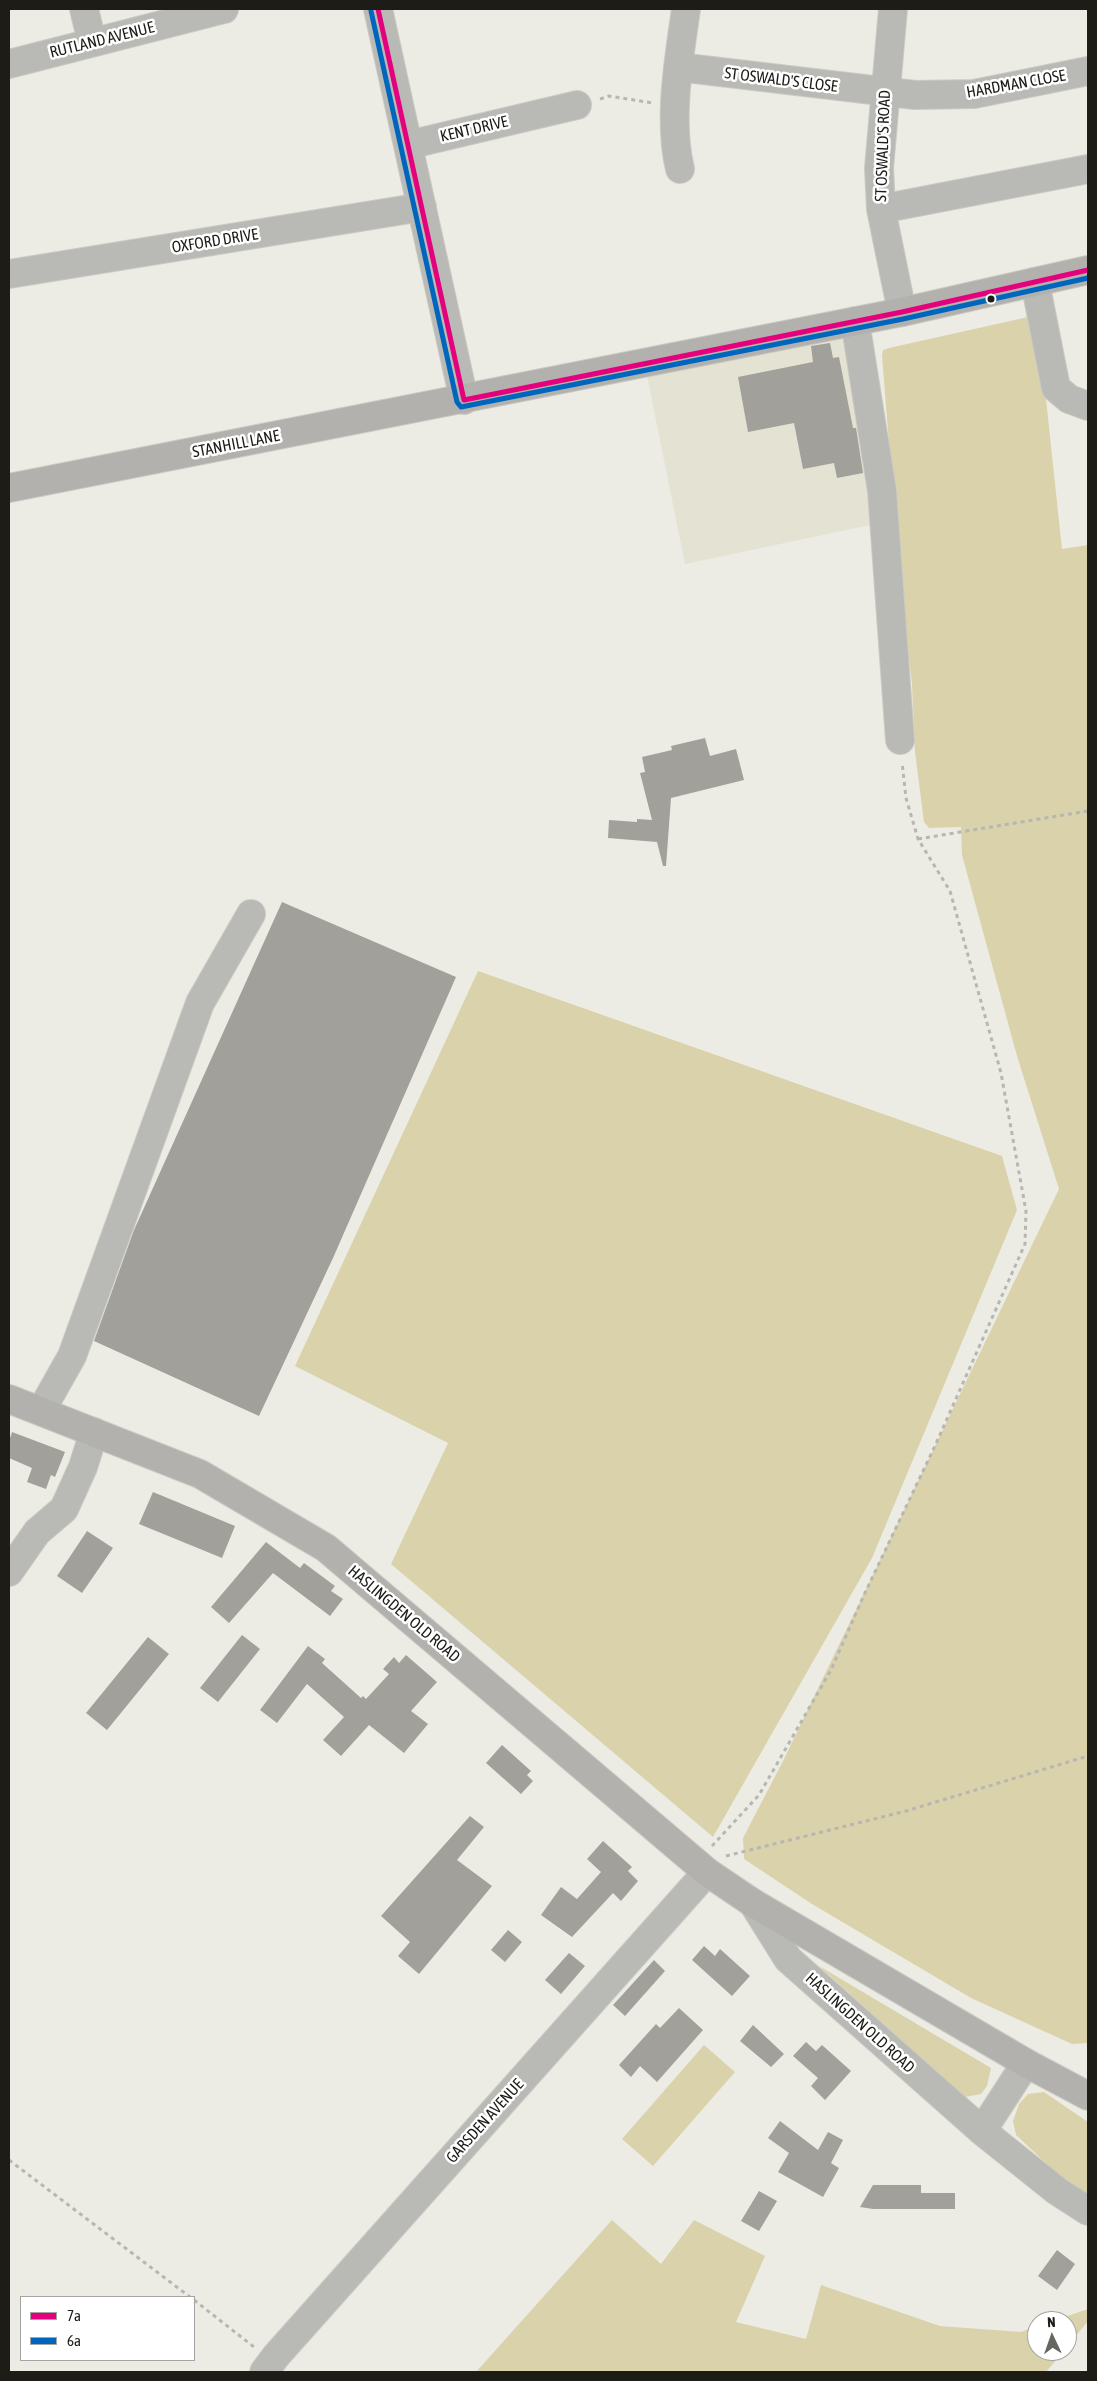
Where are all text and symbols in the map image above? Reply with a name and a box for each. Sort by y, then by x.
street label: RUTLAND AVENUE [48,18,156,62]
street label: ST OSWALD'S CLOSE [723,64,839,96]
street label: HARDMAN CLOSE [965,66,1067,102]
street label: ST OSWALD'S ROAD [871,90,895,202]
street label: KENT DRIVE [438,112,510,146]
street label: OXFORD DRIVE [171,225,259,257]
unlabelled marker [986,294,996,304]
street label: STANHILL LANE [191,426,281,462]
street label: HASLINGDEN OLD ROAD [344,1562,464,1666]
street label: HASLINGDEN OLD ROAD [802,1969,918,2077]
street label: GARSDEN AVENUE [442,2075,528,2167]
legend [20,2296,195,2361]
text: 7a [67,2307,81,2324]
north arrow [1027,2311,1077,2361]
text: N [1047,2314,1056,2330]
text: 6a [67,2332,81,2349]

